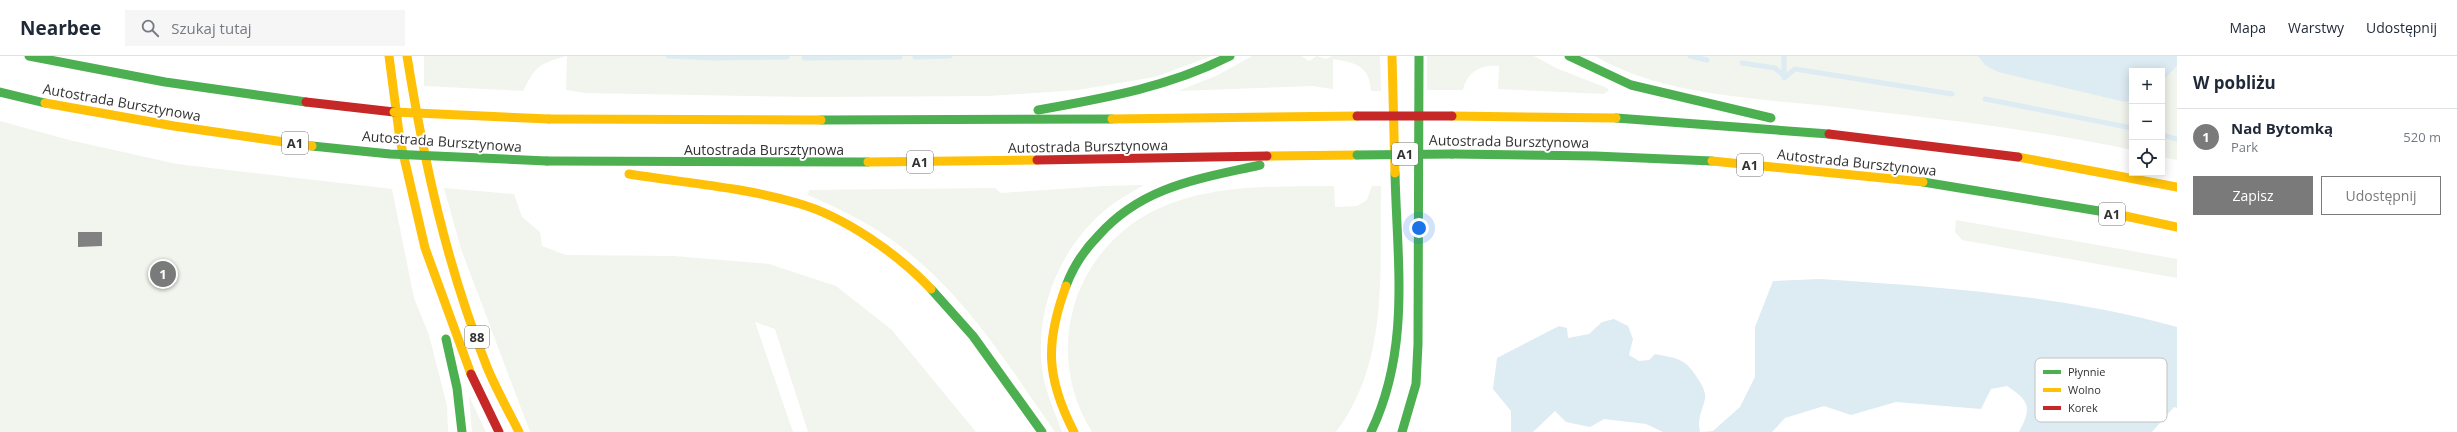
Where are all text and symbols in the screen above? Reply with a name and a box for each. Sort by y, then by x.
search box [125,10,405,46]
text: Nearbee [20,15,101,41]
icon: search [139,17,161,39]
text: Szukaj tutaj [171,18,252,38]
text: Mapa [2229,18,2266,37]
text: Warstwy [2288,18,2344,37]
text: Udostępnij [2366,18,2437,37]
map controls [2129,68,2165,176]
button: + [2129,68,2165,104]
text: W pobliżu [2193,71,2276,94]
street label: Autostrada Bursztynowa [41,79,203,125]
button: − [2129,104,2165,140]
text: Nad Bytomką [2231,118,2333,138]
street label: Autostrada Bursztynowa [361,126,523,156]
text: 1 [2202,128,2210,146]
text: 520 m [2403,128,2441,146]
street label: Autostrada Bursztynowa [1429,130,1589,152]
road number: A1 [282,132,308,154]
street label: Autostrada Bursztynowa [1008,135,1168,157]
text: Park [2231,138,2258,156]
street label: Autostrada Bursztynowa [684,140,844,159]
button: locate [2129,140,2165,176]
road number: A1 [1392,143,1418,165]
street label: Autostrada Bursztynowa [1776,144,1938,180]
road number: A1 [907,151,933,173]
road number: A1 [1737,154,1763,176]
button: Zapisz [2193,176,2313,215]
button: Udostępnij [2321,176,2441,215]
road number: A1 [2099,203,2125,225]
your location [1409,218,1429,238]
pin: 1 [150,259,176,289]
road number: 88 [465,326,489,348]
legend [2035,358,2167,422]
text: Płynnie [2068,364,2105,379]
text: Wolno [2068,382,2101,397]
text: Korek [2068,400,2098,415]

